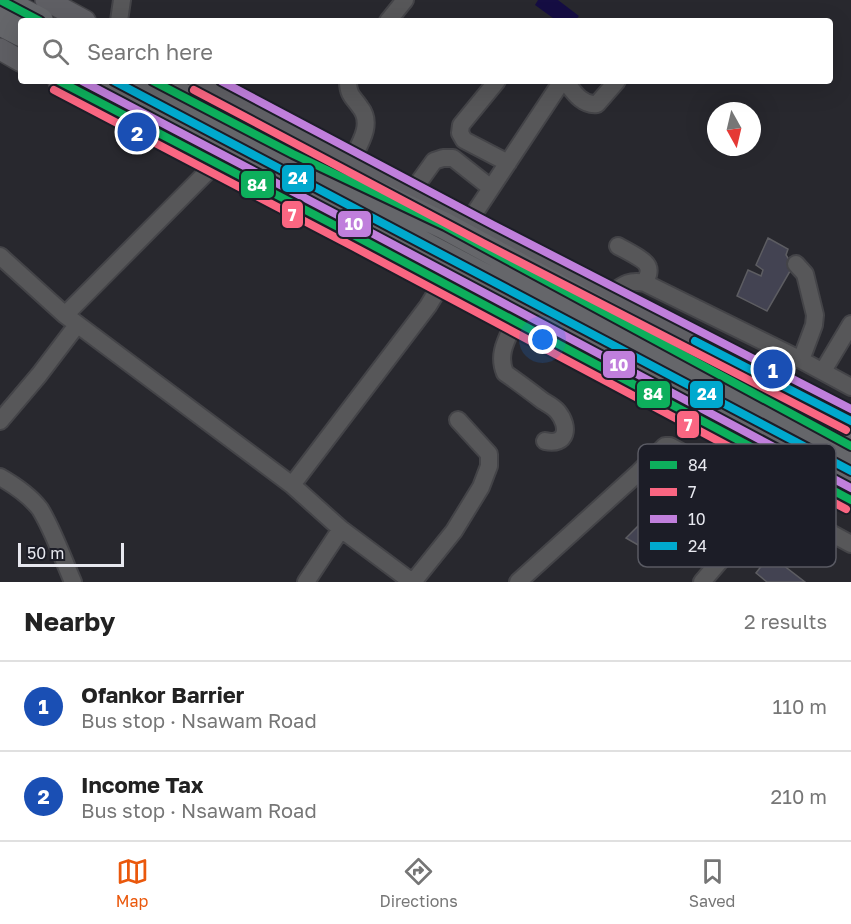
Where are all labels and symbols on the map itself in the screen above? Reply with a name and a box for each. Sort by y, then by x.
north arrow [707,102,761,156]
pin: 2 [118,110,156,154]
line badge: 24 [281,164,315,193]
text: 24 [288,168,308,188]
line badge: 84 [240,170,275,199]
text: 84 [247,175,267,195]
line badge: 7 [281,200,304,229]
text: 7 [288,205,297,225]
line badge: 10 [337,210,372,238]
text: 10 [345,214,363,234]
your location [528,325,557,354]
pin: 1 [754,346,792,392]
line badge: 10 [602,350,636,379]
text: 10 [610,355,628,375]
line badge: 84 [636,380,671,409]
line badge: 24 [689,380,724,409]
text: 84 [643,384,663,404]
text: 24 [697,384,717,404]
line badge: 7 [676,410,700,439]
text: 7 [684,415,693,435]
legend [638,444,836,567]
text: 84 [688,455,708,475]
text: 7 [688,482,696,502]
text: 10 [688,509,706,529]
text: 24 [688,536,707,556]
scale bar [18,540,124,568]

